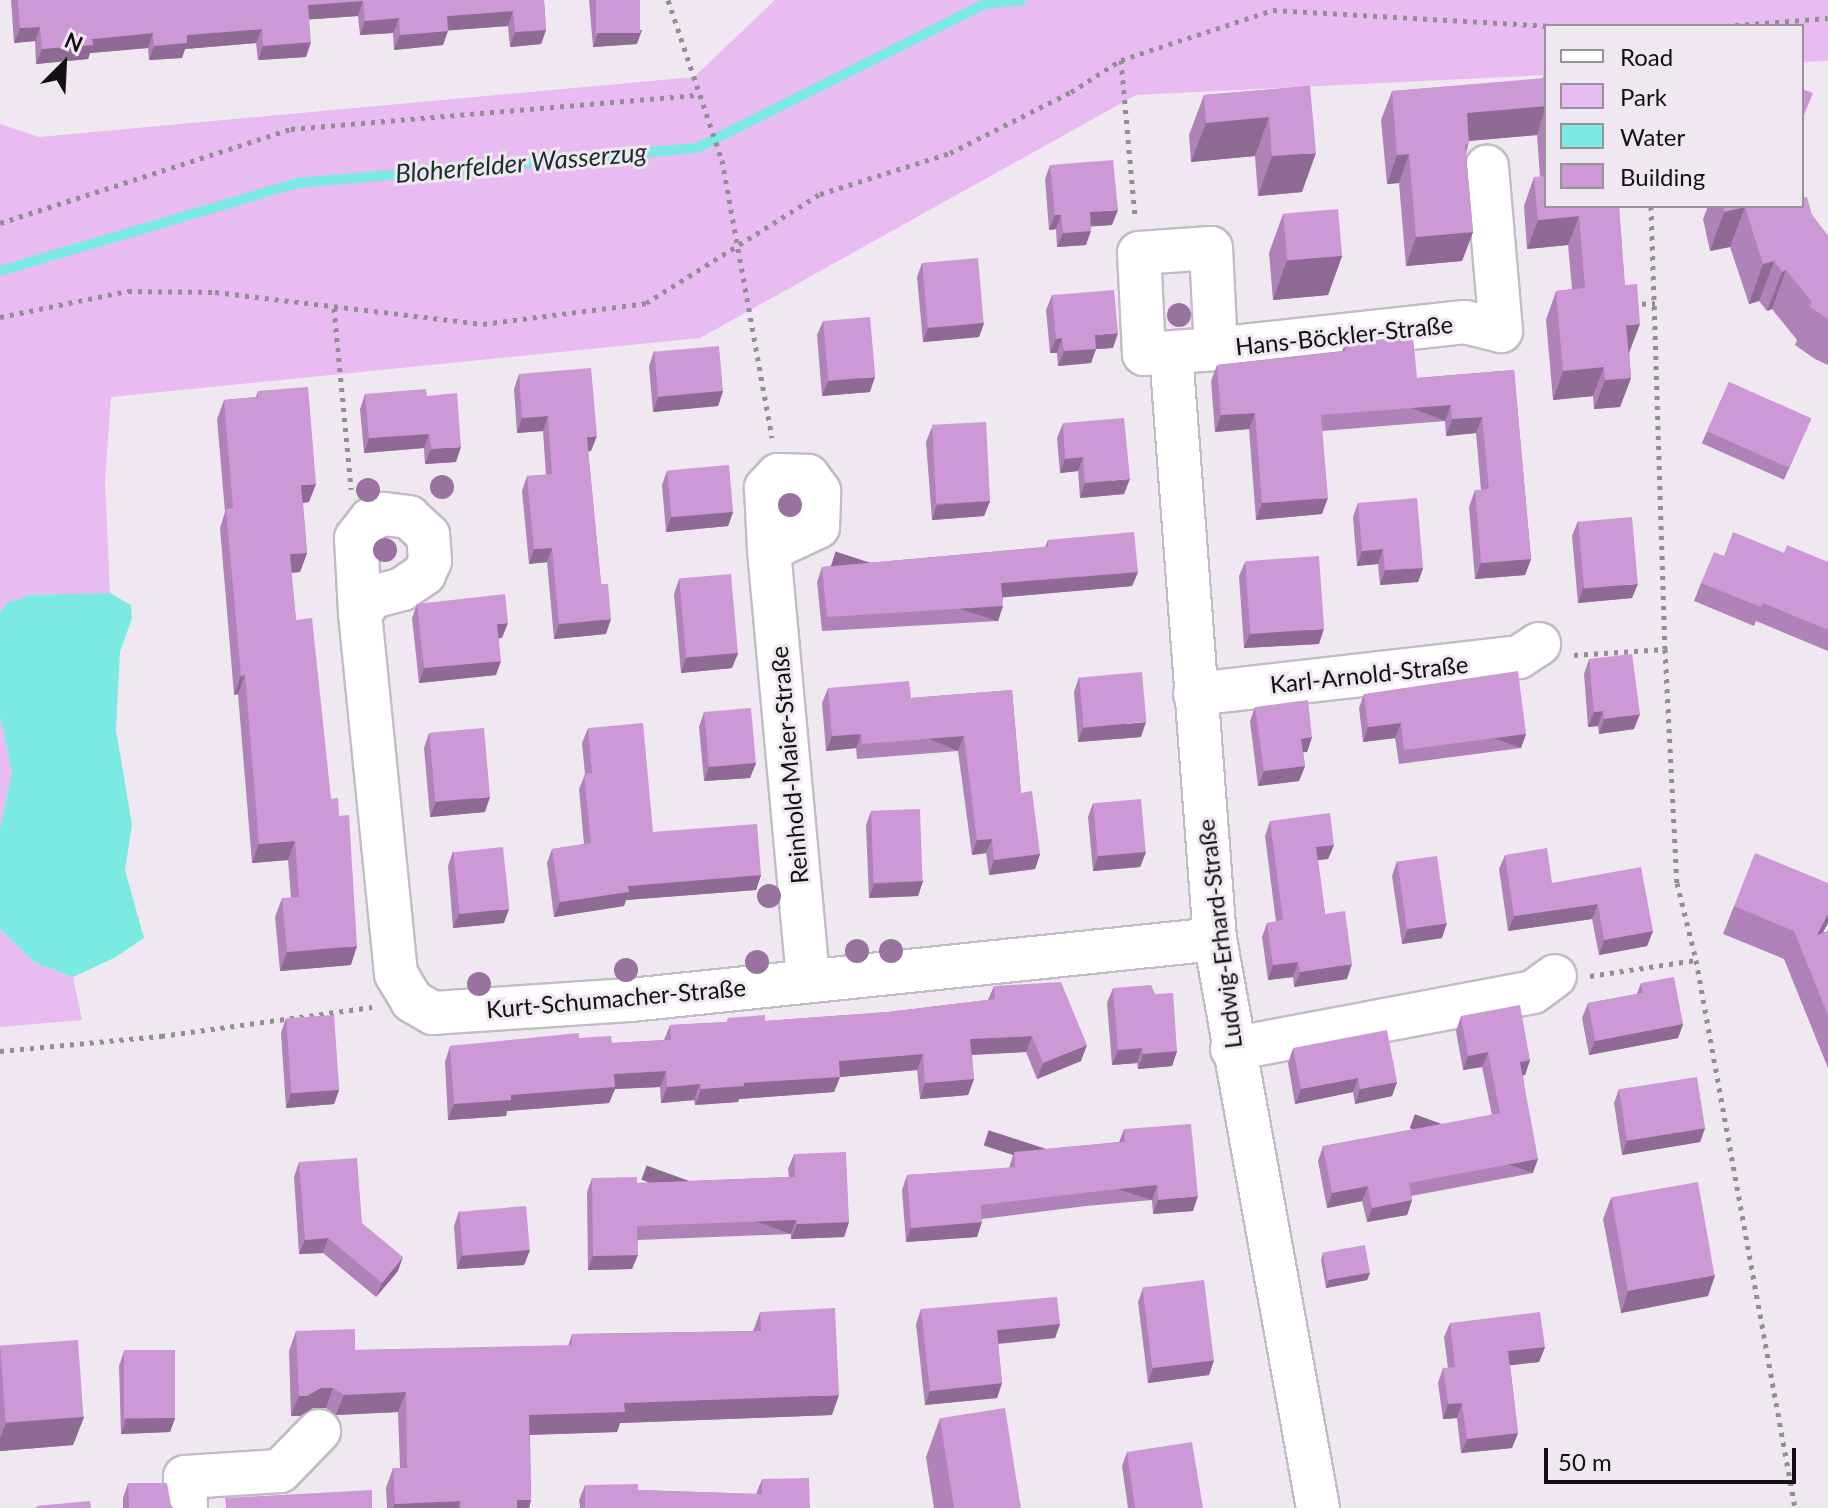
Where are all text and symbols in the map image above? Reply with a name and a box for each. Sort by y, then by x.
north arrow [24,24,104,104]
legend [1544,24,1804,208]
text: N [61,26,87,57]
text: Road [1620,42,1673,71]
text: Park [1620,82,1667,111]
text: Water [1620,122,1685,151]
water label: Bloherfelder Wasserzug [393,136,649,190]
text: Building [1620,162,1705,191]
street label: Hans-Böckler-Straße [1234,309,1454,361]
street label: Reinhold-Maier-Straße [764,645,814,885]
street label: Karl-Arnold-Straße [1268,649,1470,699]
street label: Ludwig-Erhard-Straße [1191,818,1247,1050]
street label: Kurt-Schumacher-Straße [485,972,747,1024]
scale bar [1548,1432,1800,1482]
text: 50 m [1558,1447,1612,1476]

